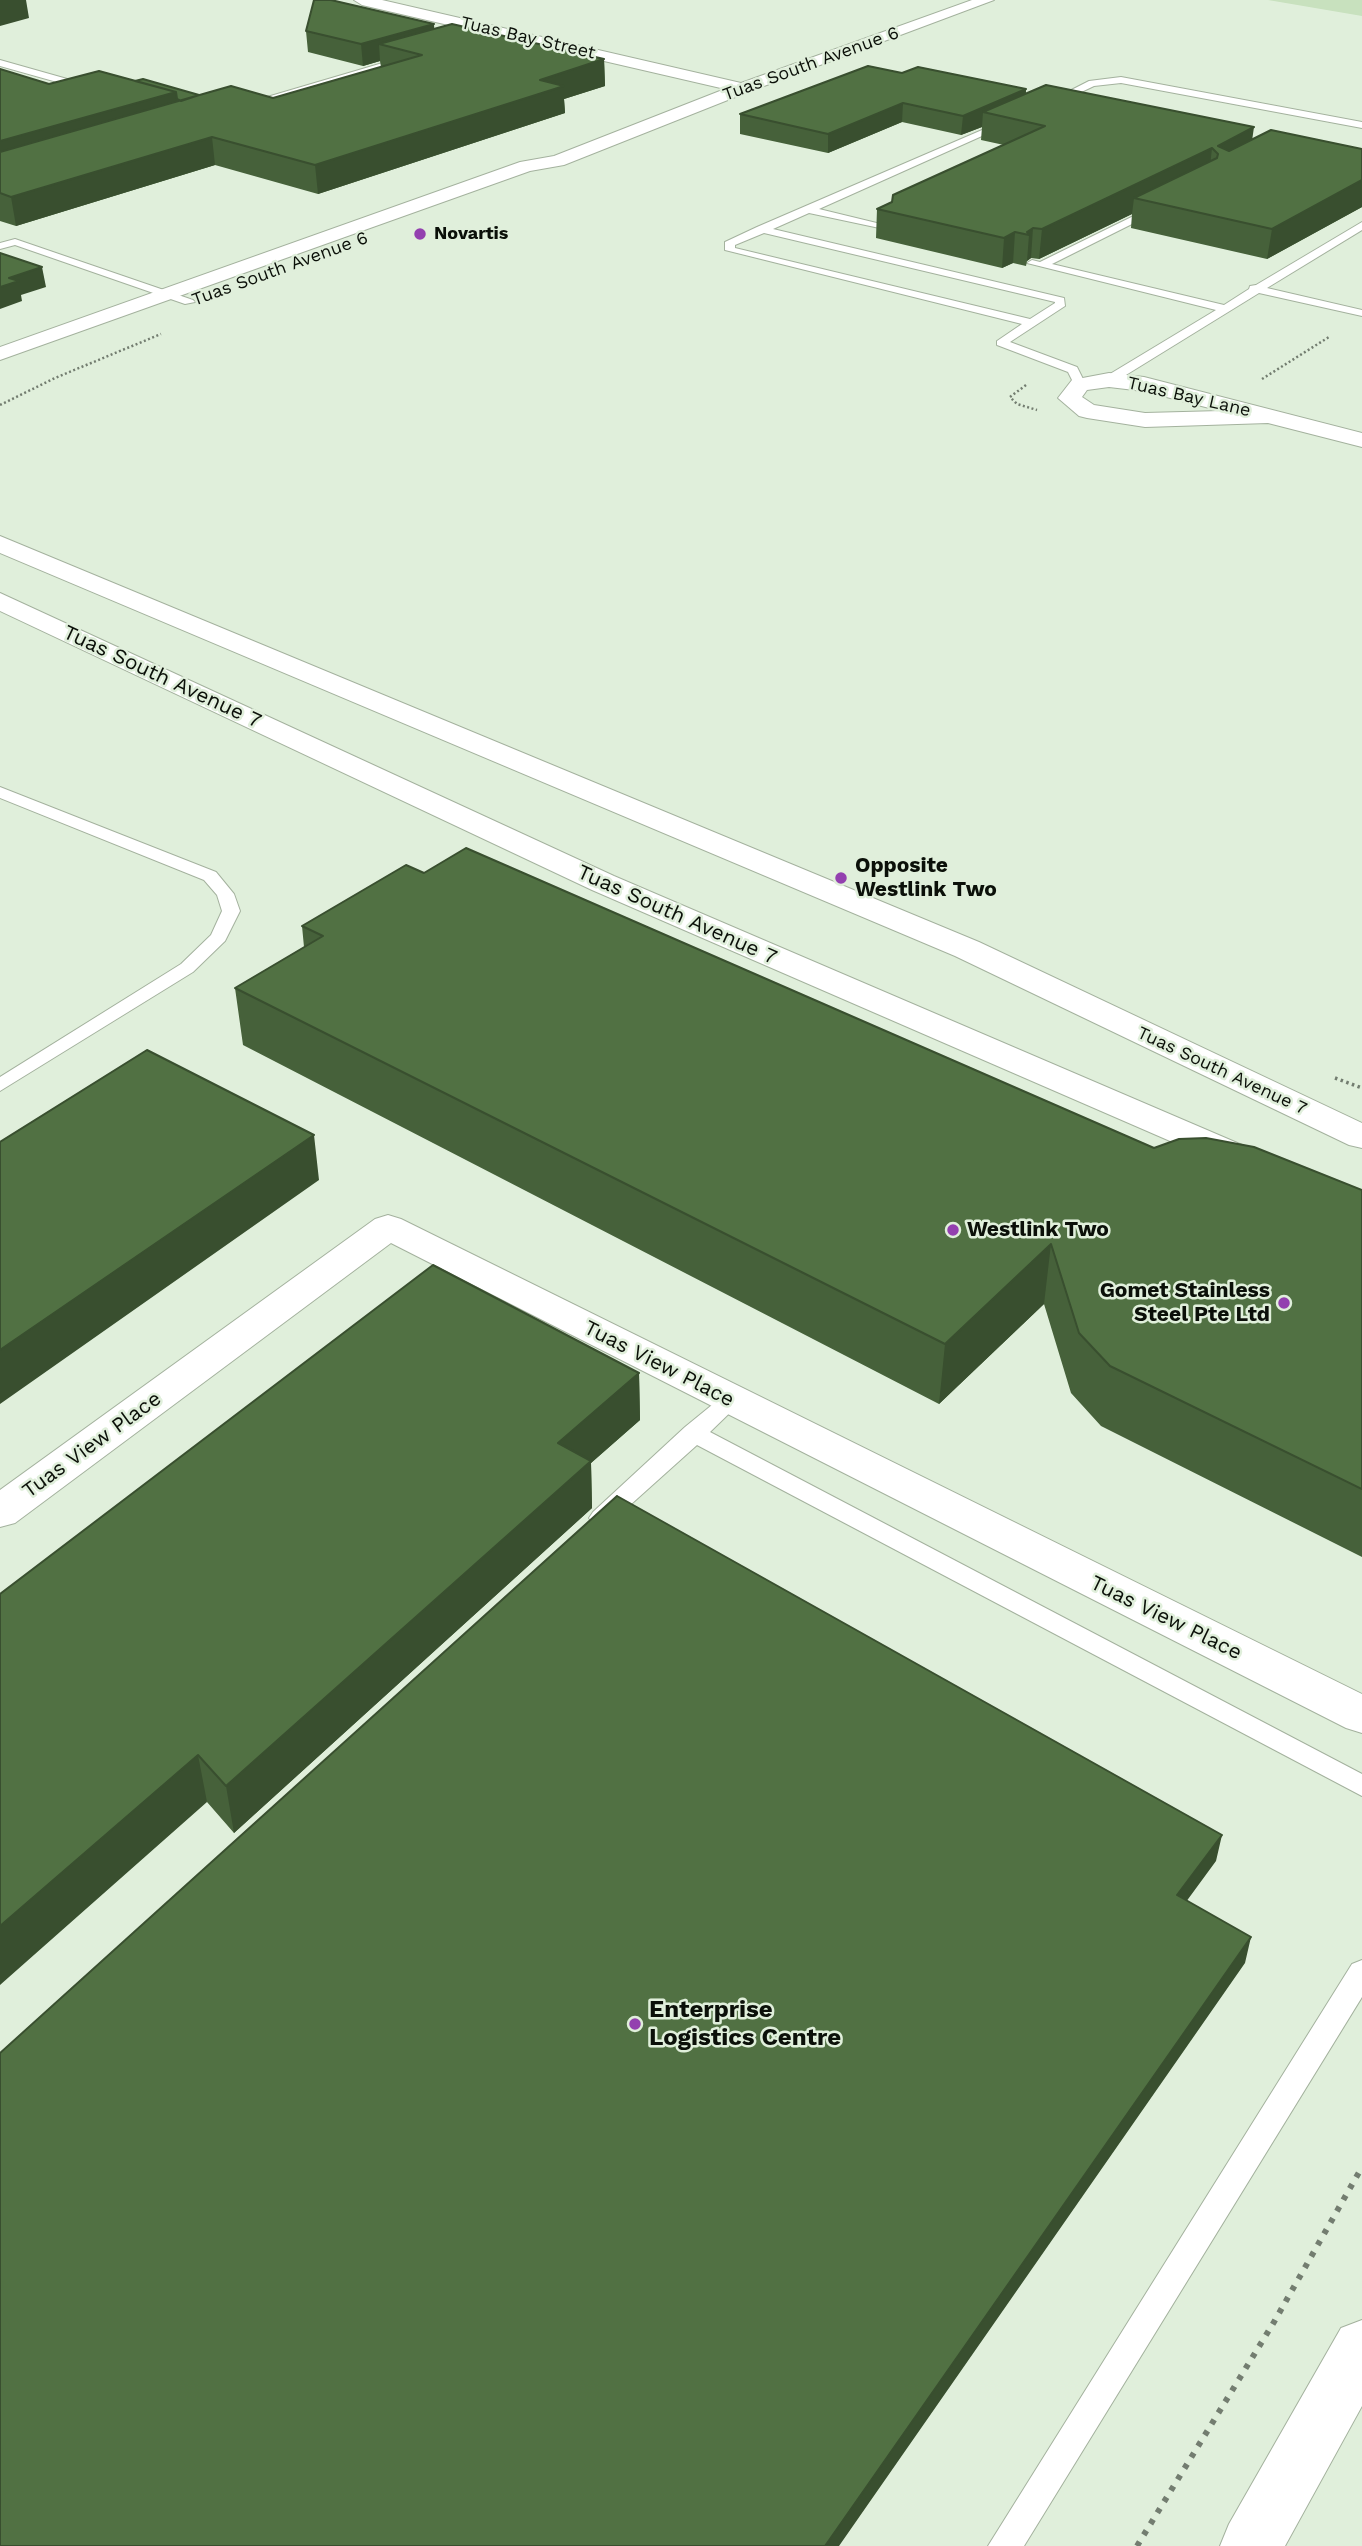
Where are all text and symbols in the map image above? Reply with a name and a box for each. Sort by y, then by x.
street label: Tuas Bay Street [459,12,597,64]
street label: Tuas South Avenue 6 [720,22,902,106]
place label: Novartis [434,223,508,245]
marker: Novartis [412,226,428,242]
street label: Tuas South Avenue 6 [189,227,371,311]
street label: Tuas Bay Lane [1125,372,1253,422]
street label: Tuas South Avenue 7 [59,620,265,734]
place label: Opposite Westlink Two [855,853,997,903]
street label: Tuas South Avenue 7 [573,860,781,970]
marker: Opposite Westlink Two [833,870,849,886]
street label: Tuas South Avenue 7 [1134,1022,1310,1120]
place label: Westlink Two [967,1217,1109,1243]
marker: Westlink Two [945,1222,961,1238]
place label: Gomet Stainless Steel Pte Ltd [1100,1278,1270,1328]
marker: Gomet Stainless Steel Pte Ltd [1276,1295,1292,1311]
street label: Tuas View Place [580,1315,738,1413]
street label: Tuas View Place [18,1386,166,1504]
street label: Tuas View Place [1086,1570,1246,1666]
place label: Enterprise Logistics Centre [649,1996,841,2052]
marker: Enterprise Logistics Centre [627,2016,643,2032]

